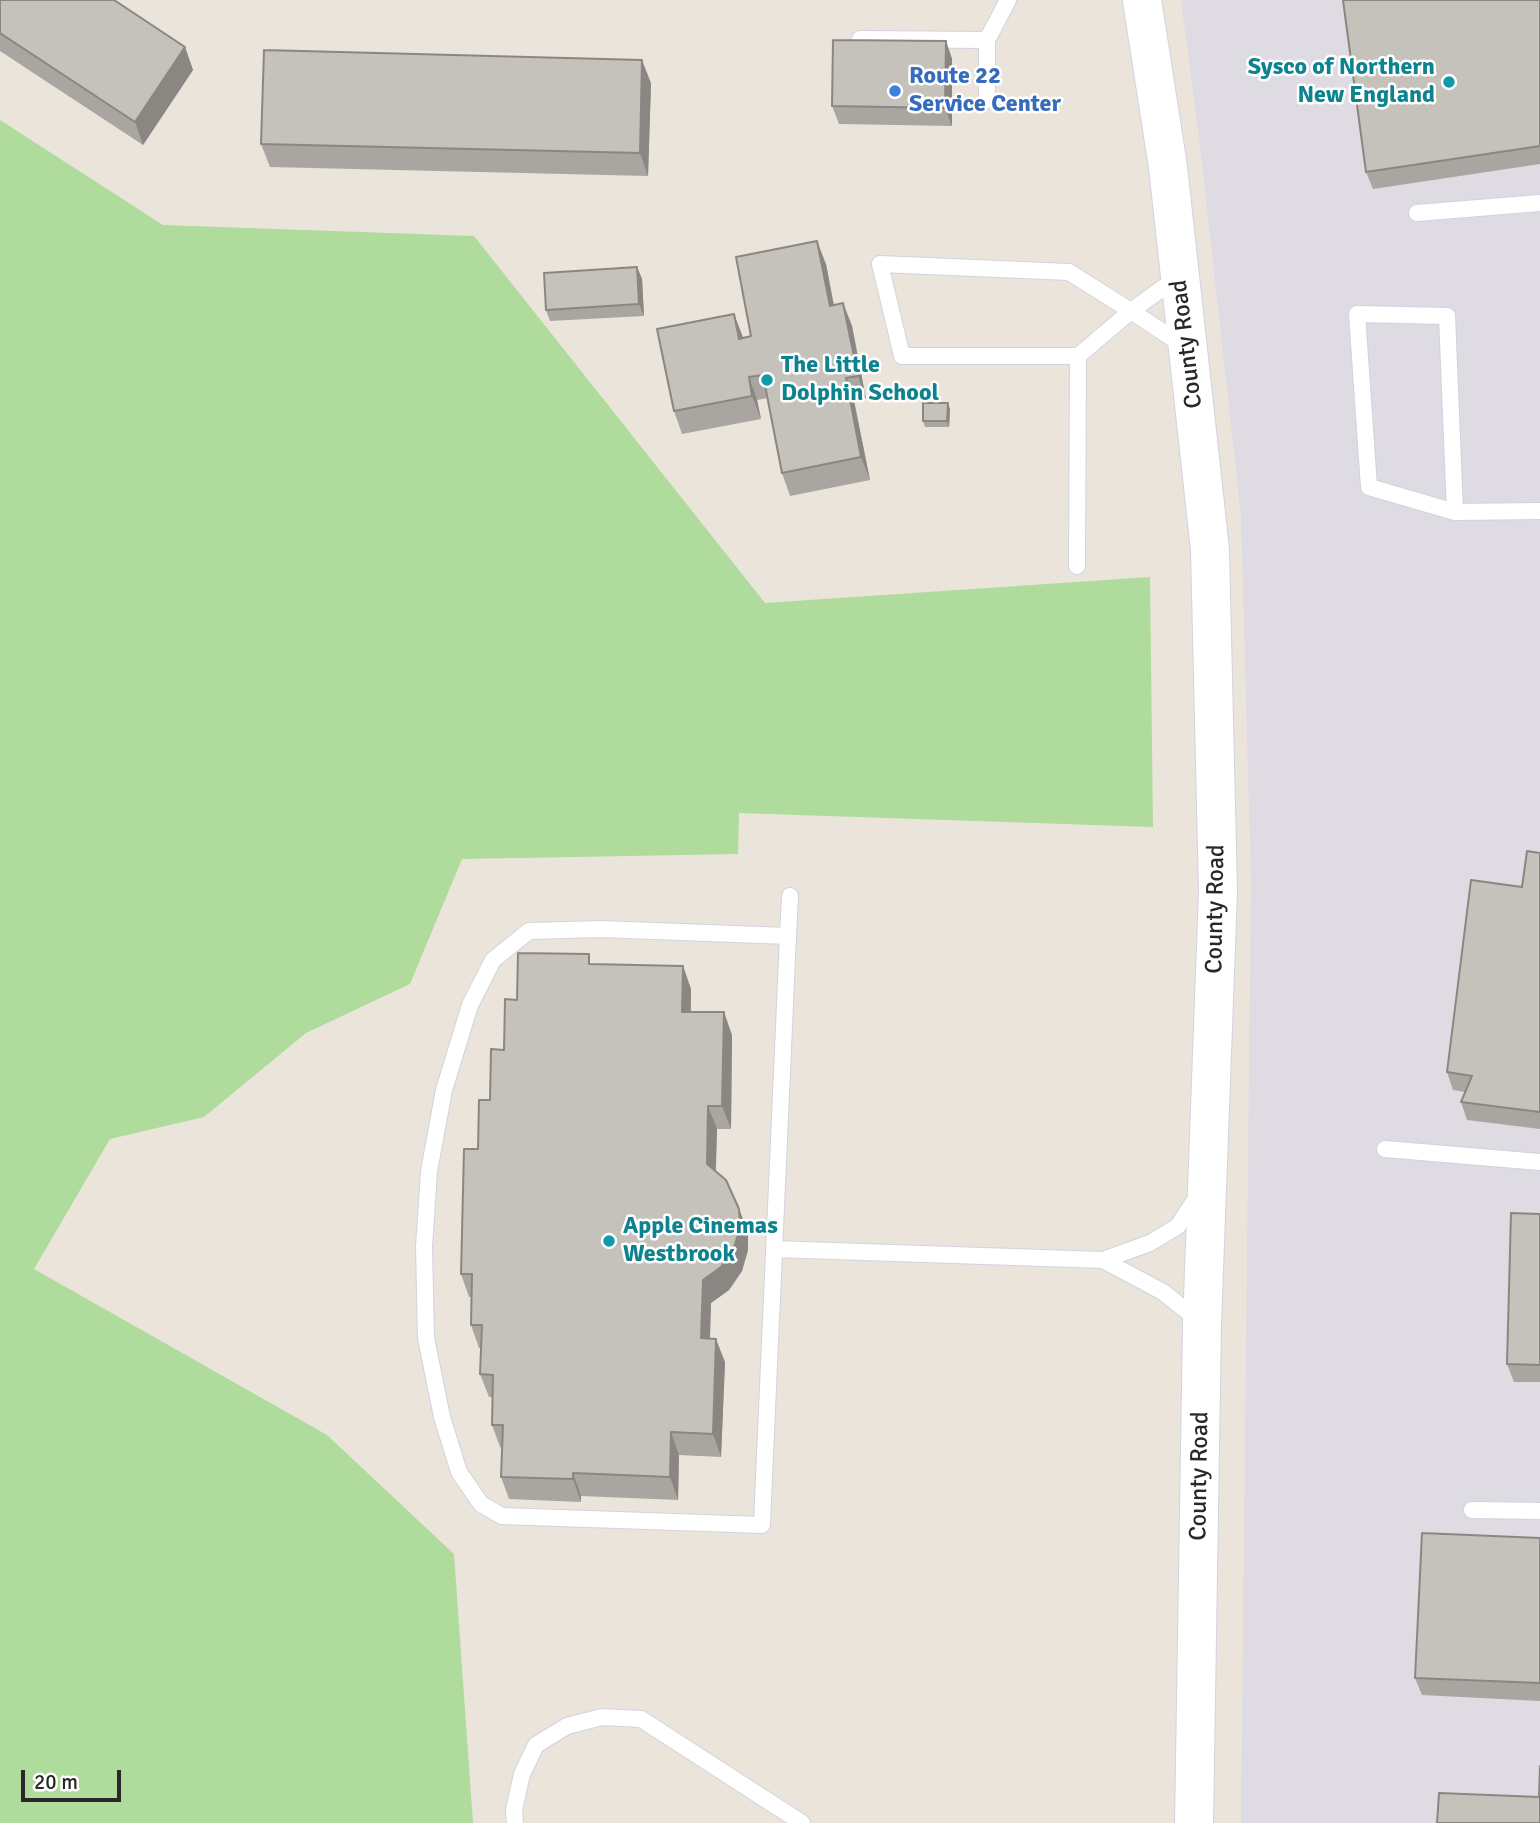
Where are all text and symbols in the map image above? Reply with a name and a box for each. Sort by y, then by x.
place label: Sysco of Northern New England [1248,54,1435,110]
place label: Route 22 Service Center [909,63,1061,119]
marker: Sysco of Northern New England [1441,74,1457,90]
marker: Route 22 Service Center [887,83,903,99]
street label: County Road [1165,278,1209,410]
place label: The Little Dolphin School [781,352,939,408]
marker: The Little Dolphin School [759,372,775,388]
street label: County Road [1200,844,1232,974]
place label: Apple Cinemas Westbrook [623,1213,778,1269]
marker: Apple Cinemas Westbrook [601,1233,617,1249]
street label: County Road [1184,1411,1216,1541]
scale bar [24,1756,124,1800]
text: 20 m [34,1769,78,1795]

